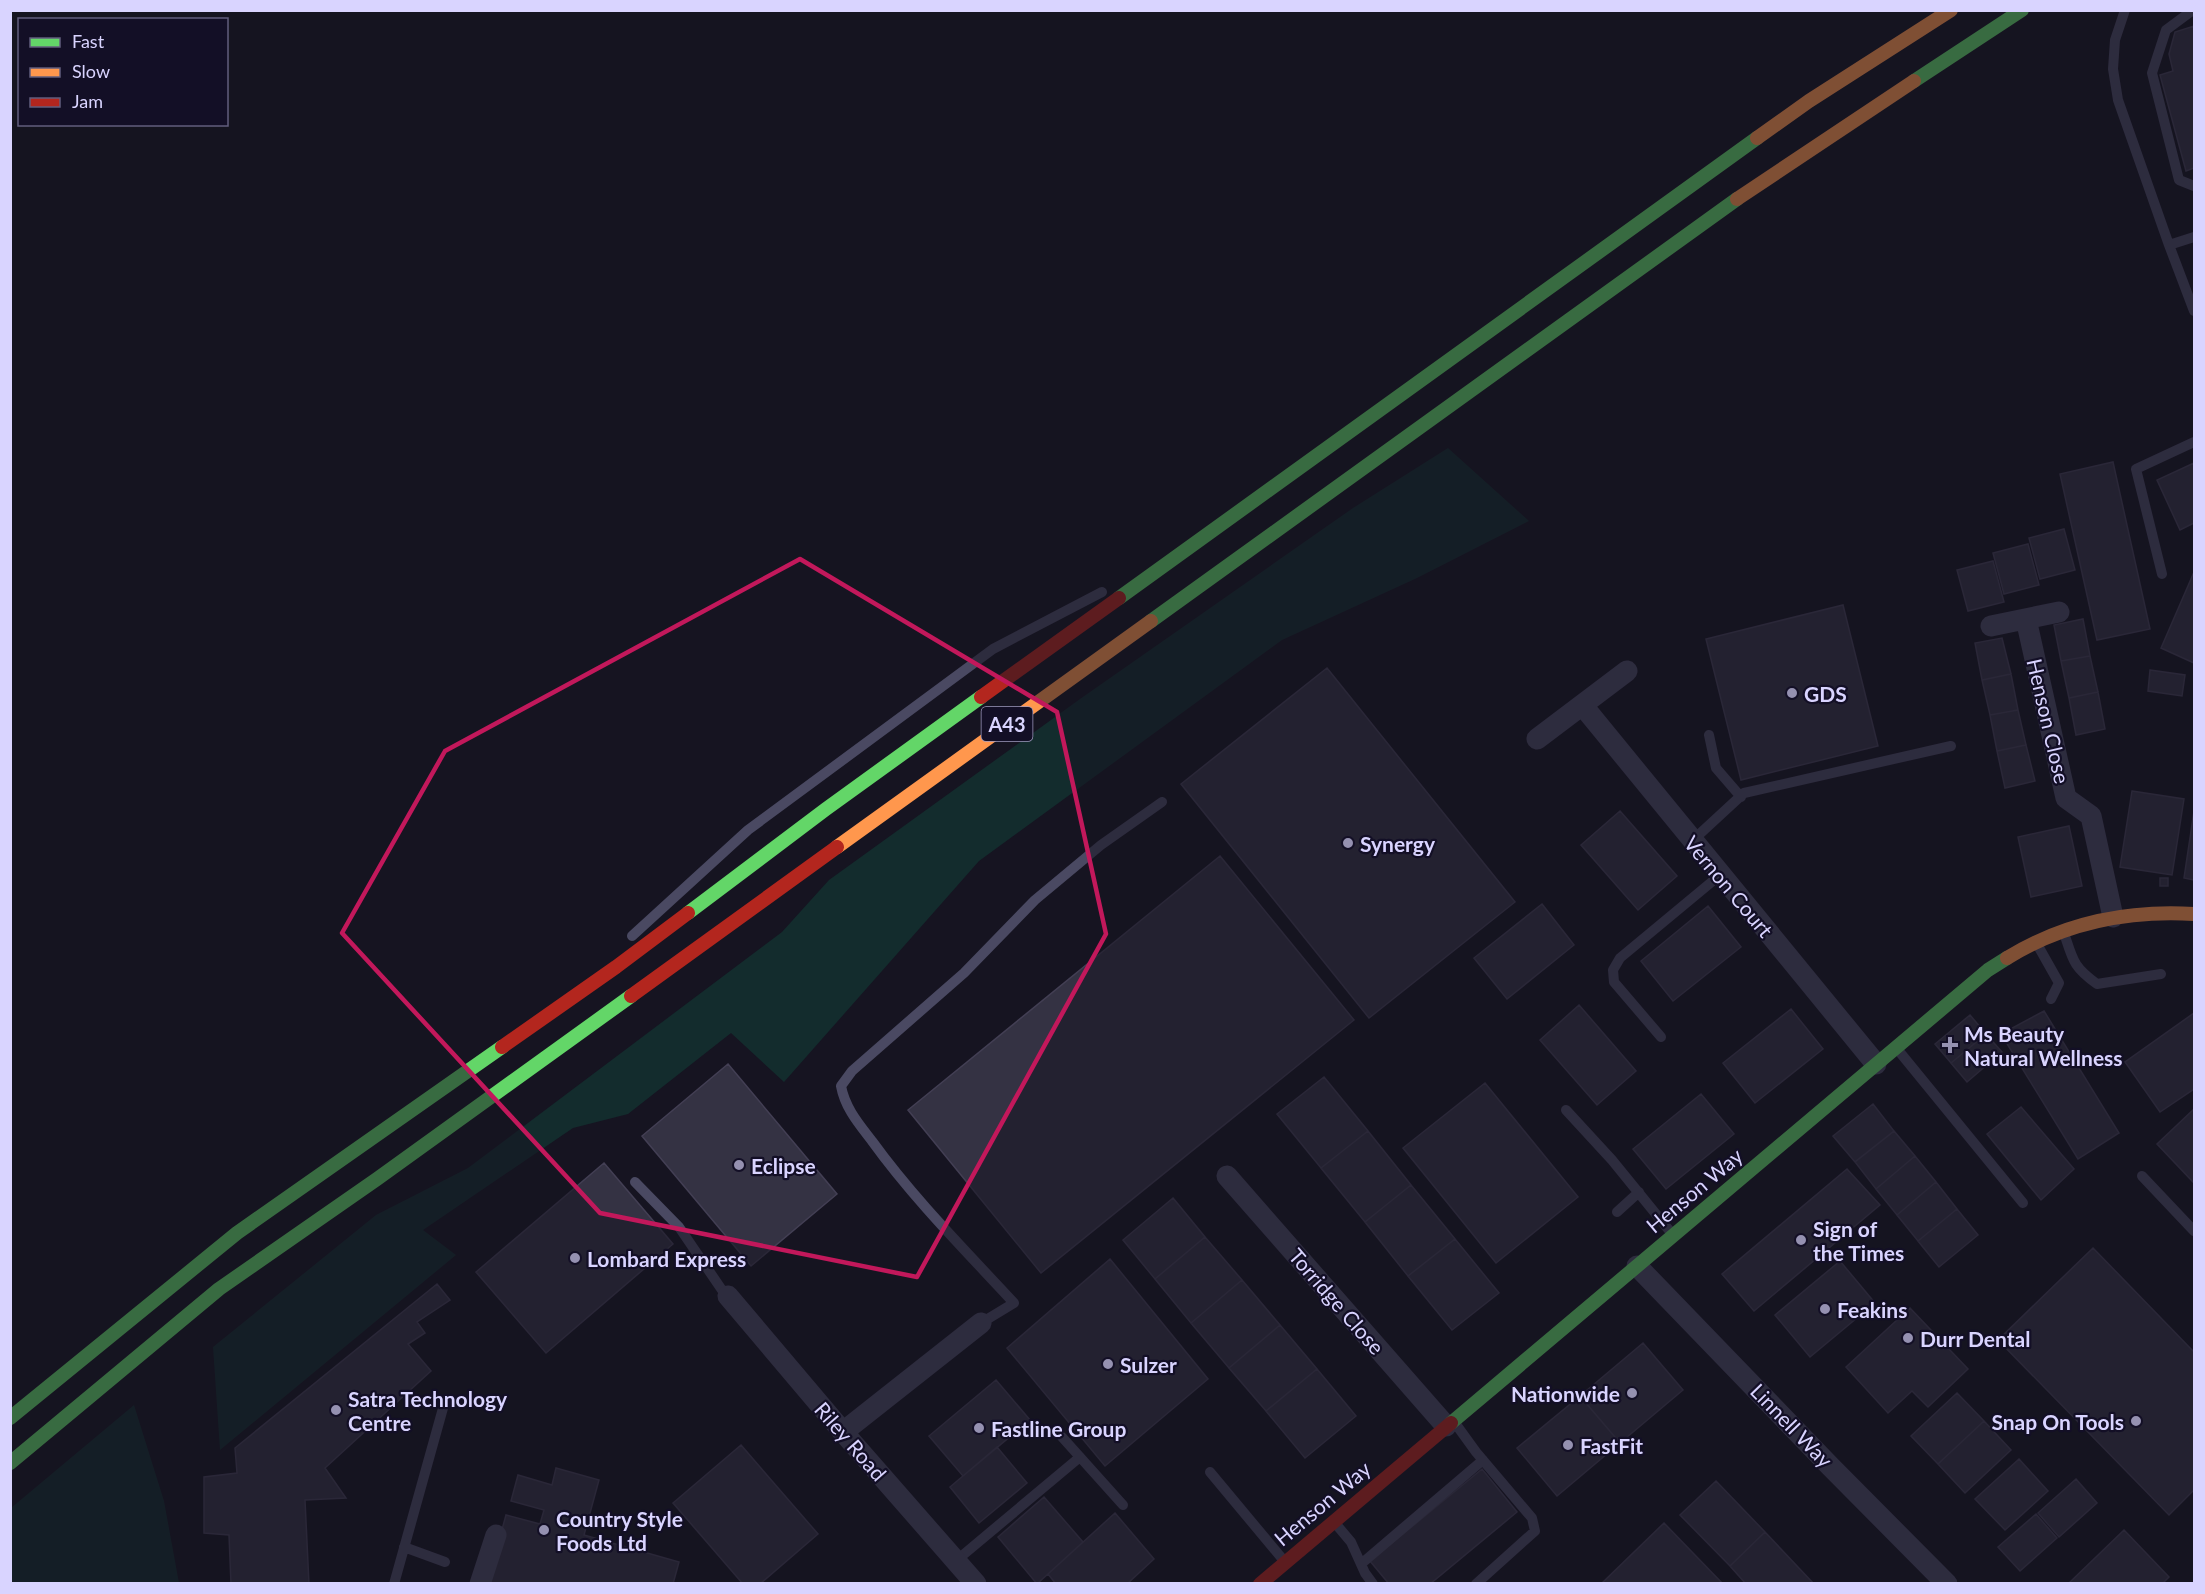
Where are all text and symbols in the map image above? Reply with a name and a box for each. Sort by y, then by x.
legend [18,18,228,126]
text: Fast [72,30,105,52]
text: Slow [72,60,110,82]
text: Jam [72,90,103,112]
street label: Henson Close [2022,656,2076,786]
place label: GDS [1804,681,1847,706]
marker: GDS [1785,686,1799,700]
road number: A43 [982,707,1032,741]
street label: Vernon Court [1679,830,1779,942]
place label: Synergy [1360,831,1436,856]
marker: Synergy [1341,836,1355,850]
place label: Ms Beauty Natural Wellness [1964,1021,2123,1070]
marker: Ms Beauty Natural Wellness [1941,1036,1959,1054]
street label: Henson Way [1641,1142,1747,1237]
place label: Eclipse [751,1153,816,1178]
marker: Eclipse [732,1158,746,1172]
place label: Sign of the Times [1813,1216,1904,1265]
marker: Sign of the Times [1794,1233,1808,1247]
street label: Torridge Close [1284,1243,1390,1359]
place label: Lombard Express [587,1246,746,1271]
marker: Lombard Express [568,1251,582,1265]
place label: Feakins [1837,1297,1907,1322]
marker: Feakins [1818,1302,1832,1316]
place label: Durr Dental [1920,1326,2030,1351]
marker: Durr Dental [1901,1331,1915,1345]
place label: Sulzer [1120,1352,1177,1377]
marker: Sulzer [1101,1357,1115,1371]
street label: Linnell Way [1746,1378,1838,1472]
place label: Nationwide [1511,1381,1620,1406]
place label: Satra Technology Centre [348,1386,508,1435]
marker: Nationwide [1625,1386,1639,1400]
street label: Riley Road [810,1397,892,1485]
marker: Satra Technology Centre [329,1403,343,1417]
place label: Snap On Tools [1991,1409,2124,1434]
marker: Snap On Tools [2129,1414,2143,1428]
place label: Fastline Group [991,1416,1126,1441]
marker: Fastline Group [972,1421,986,1435]
place label: FastFit [1580,1433,1643,1458]
marker: FastFit [1561,1438,1575,1452]
street label: Henson Way [1269,1455,1375,1550]
place label: Country Style Foods Ltd [556,1506,683,1555]
marker: Country Style Foods Ltd [537,1523,551,1537]

